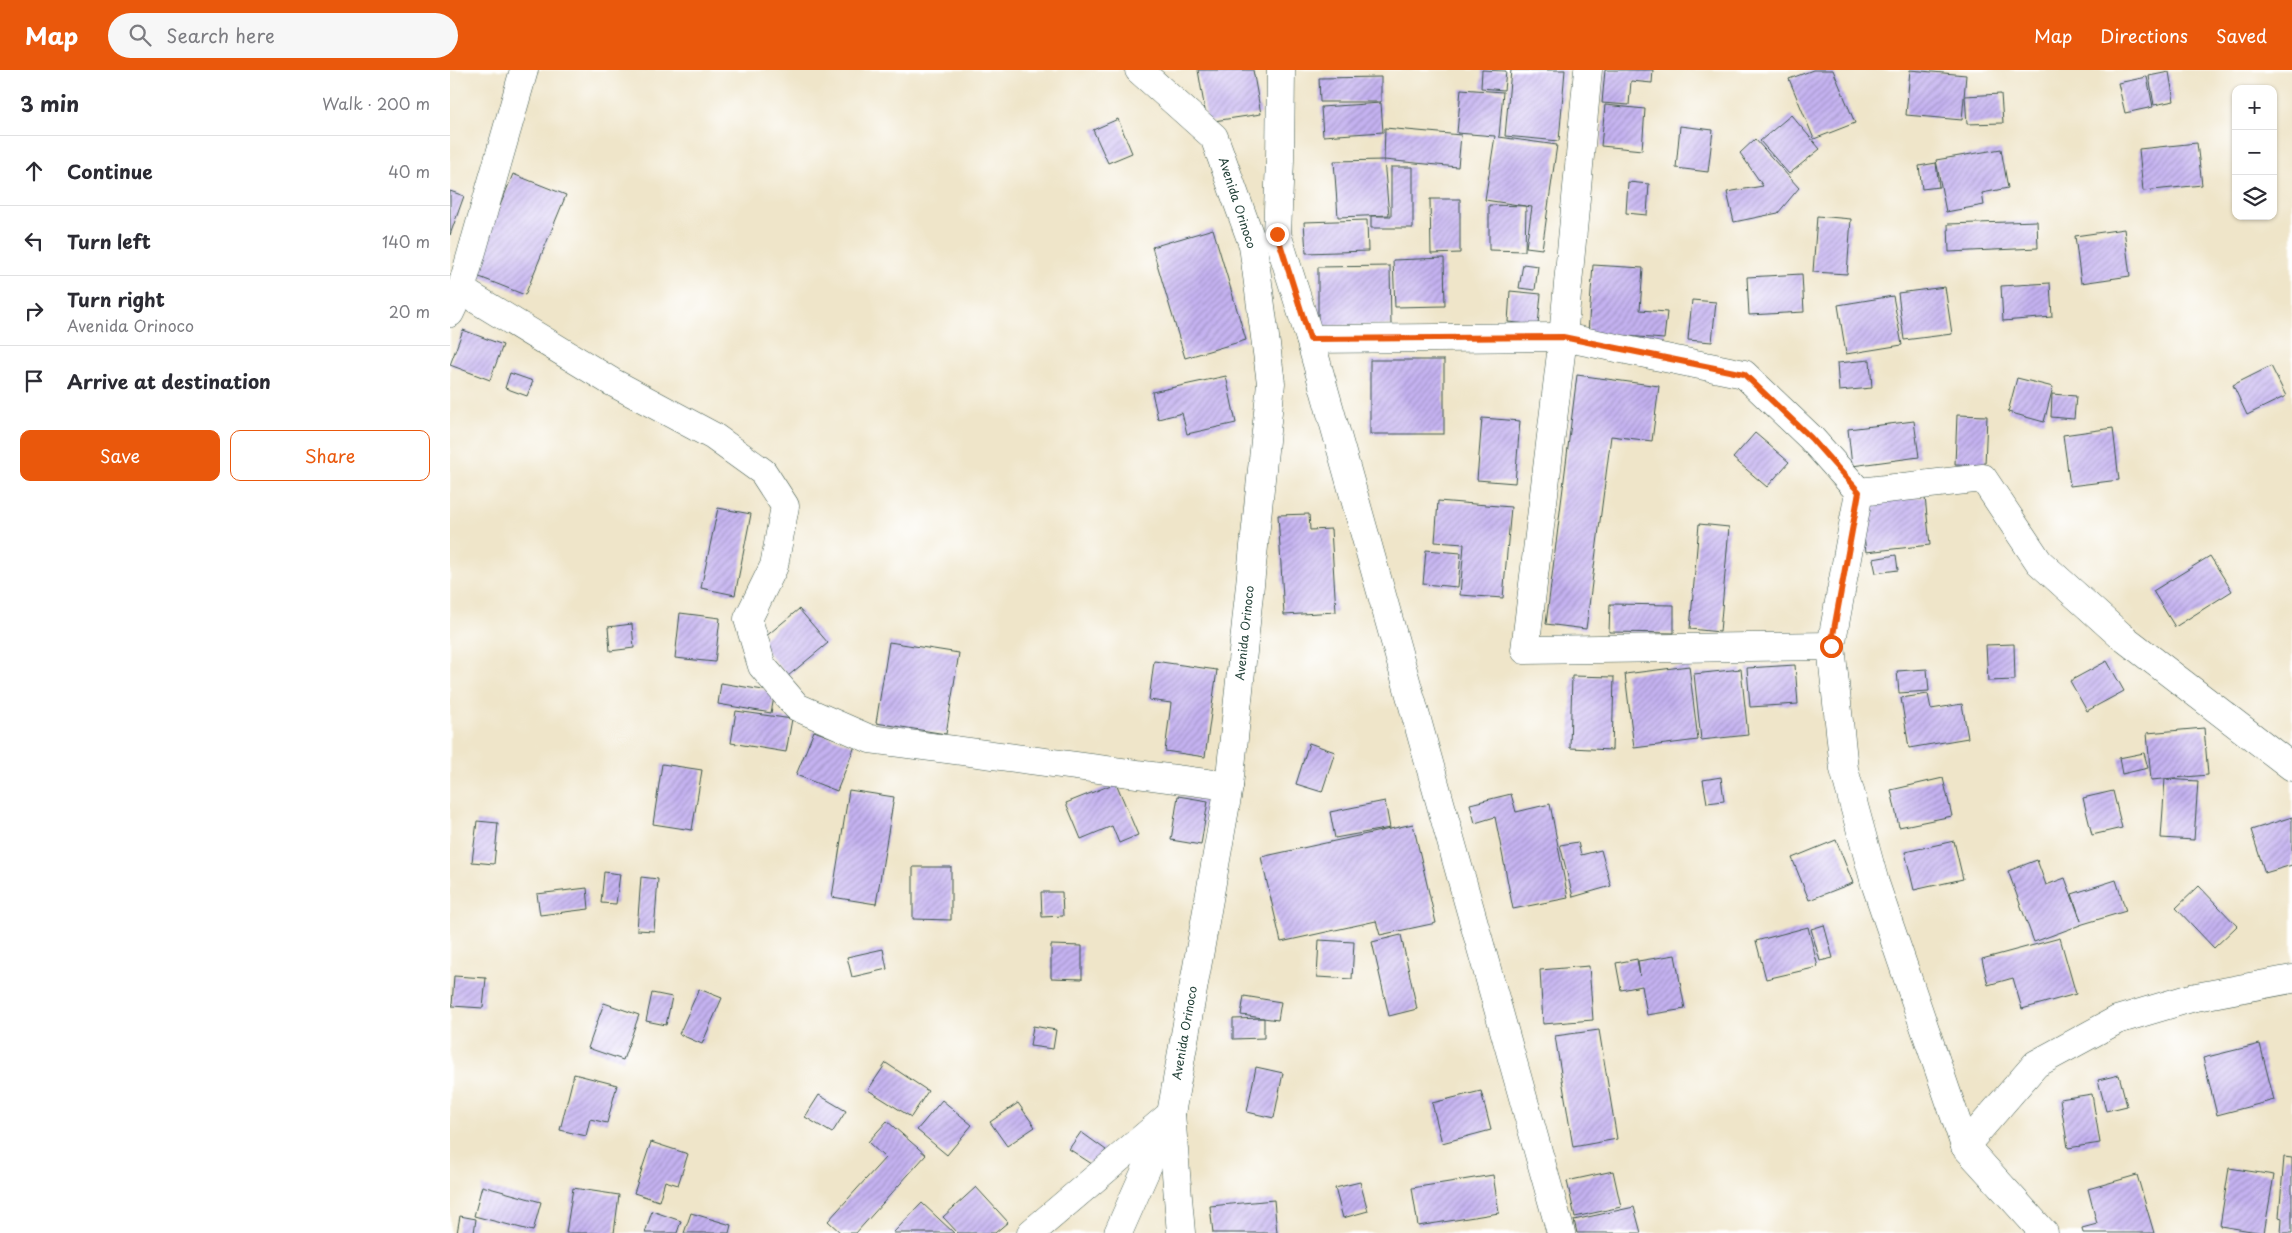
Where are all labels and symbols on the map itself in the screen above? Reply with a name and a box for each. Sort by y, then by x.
street label: Avenida Orinoco [1215,155,1261,251]
route end [1266,223,1289,246]
street label: Avenida Orinoco [1230,584,1258,681]
route start [1820,635,1843,658]
street label: Avenida Orinoco [1167,984,1201,1081]

